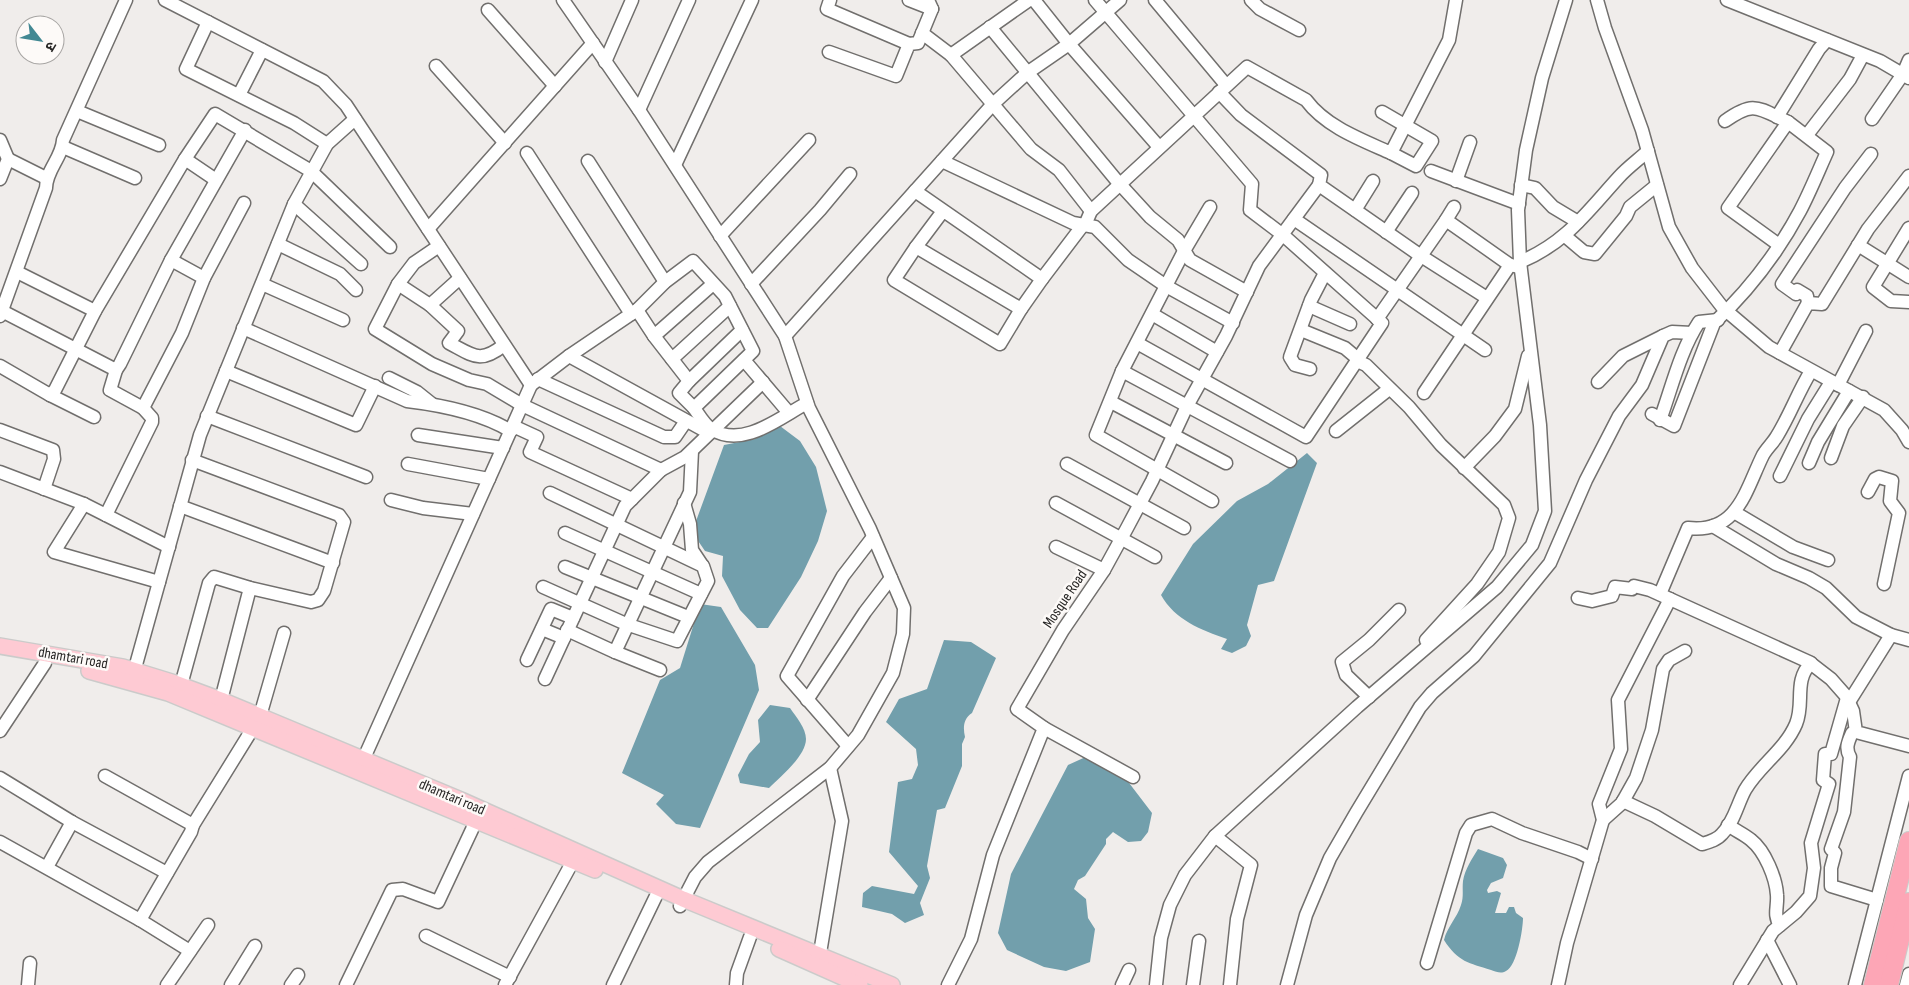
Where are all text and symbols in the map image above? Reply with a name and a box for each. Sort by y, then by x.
north arrow [15,15,65,65]
text: उ [41,39,60,55]
street label: Mosque Road [1039,566,1091,632]
street label: dhamtari road [37,643,109,673]
street label: dhamtari road [416,775,488,819]

